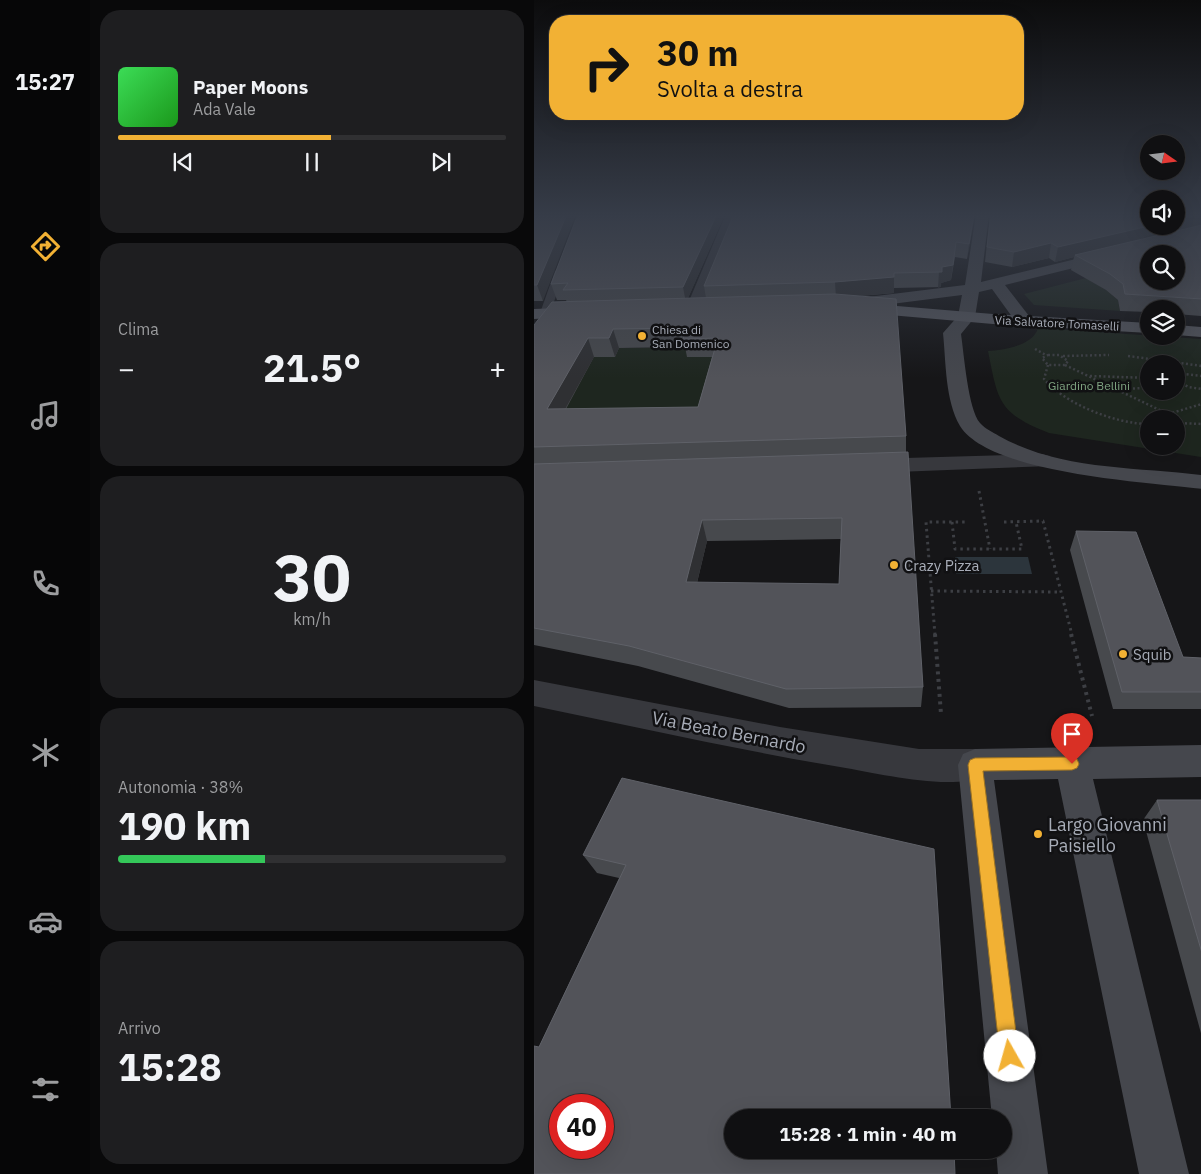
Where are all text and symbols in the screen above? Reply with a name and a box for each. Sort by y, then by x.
text: 30 m [657,30,739,76]
icon: right [574,35,639,100]
text: 15:27 [15,67,75,96]
text: Svolta a destra [657,74,803,103]
text: Paper Moons [193,75,308,99]
text: Ada Vale [193,99,256,119]
north arrow [1140,135,1185,180]
map controls [1140,135,1185,455]
icon: previous [169,148,197,176]
icon: pause [298,148,326,176]
icon: next [427,148,455,176]
button: sound [1140,190,1185,235]
icon: directions [28,229,63,264]
button: search [1140,245,1185,290]
button: layers [1140,300,1185,345]
street label: Via Salvatore Tomaselli [994,312,1120,334]
text: Clima [118,319,159,339]
place label: Chiesa di San Domenico [652,322,730,351]
marker: Chiesa di San Domenico [636,330,648,342]
text: 21.5° [263,343,361,392]
text: − [118,350,135,387]
text: + [489,350,506,387]
button: + [1140,355,1185,400]
park label: Giardino Bellini [1048,378,1130,393]
icon: music [28,398,63,433]
button: − [1140,410,1185,455]
text: 30 [273,534,351,619]
place label: Crazy Pizza [904,556,980,575]
marker: Crazy Pizza [888,559,900,571]
icon: phone [28,566,63,601]
text: km/h [293,609,331,629]
place label: Squib [1133,645,1171,664]
marker: Squib [1117,648,1129,660]
street label: Via Beato Bernardo [650,706,808,758]
pin [1051,713,1093,764]
icon: arrive [1058,720,1086,748]
icon: climate [28,735,63,770]
text: Autonomia · 38% [118,777,243,797]
text: 190 km [118,801,251,850]
place label: Largo Giovanni Paisiello [1048,813,1167,857]
marker: Largo Giovanni Paisiello [1032,828,1044,840]
icon: car [28,904,63,939]
text: Arrivo [118,1018,161,1038]
position arrow [983,1029,1035,1081]
text: 15:28 [118,1042,222,1091]
icon: filters [28,1072,63,1107]
speed limit sign: 40 [549,1094,614,1159]
text: 15:28 · 1 min · 40 m [779,1122,957,1146]

